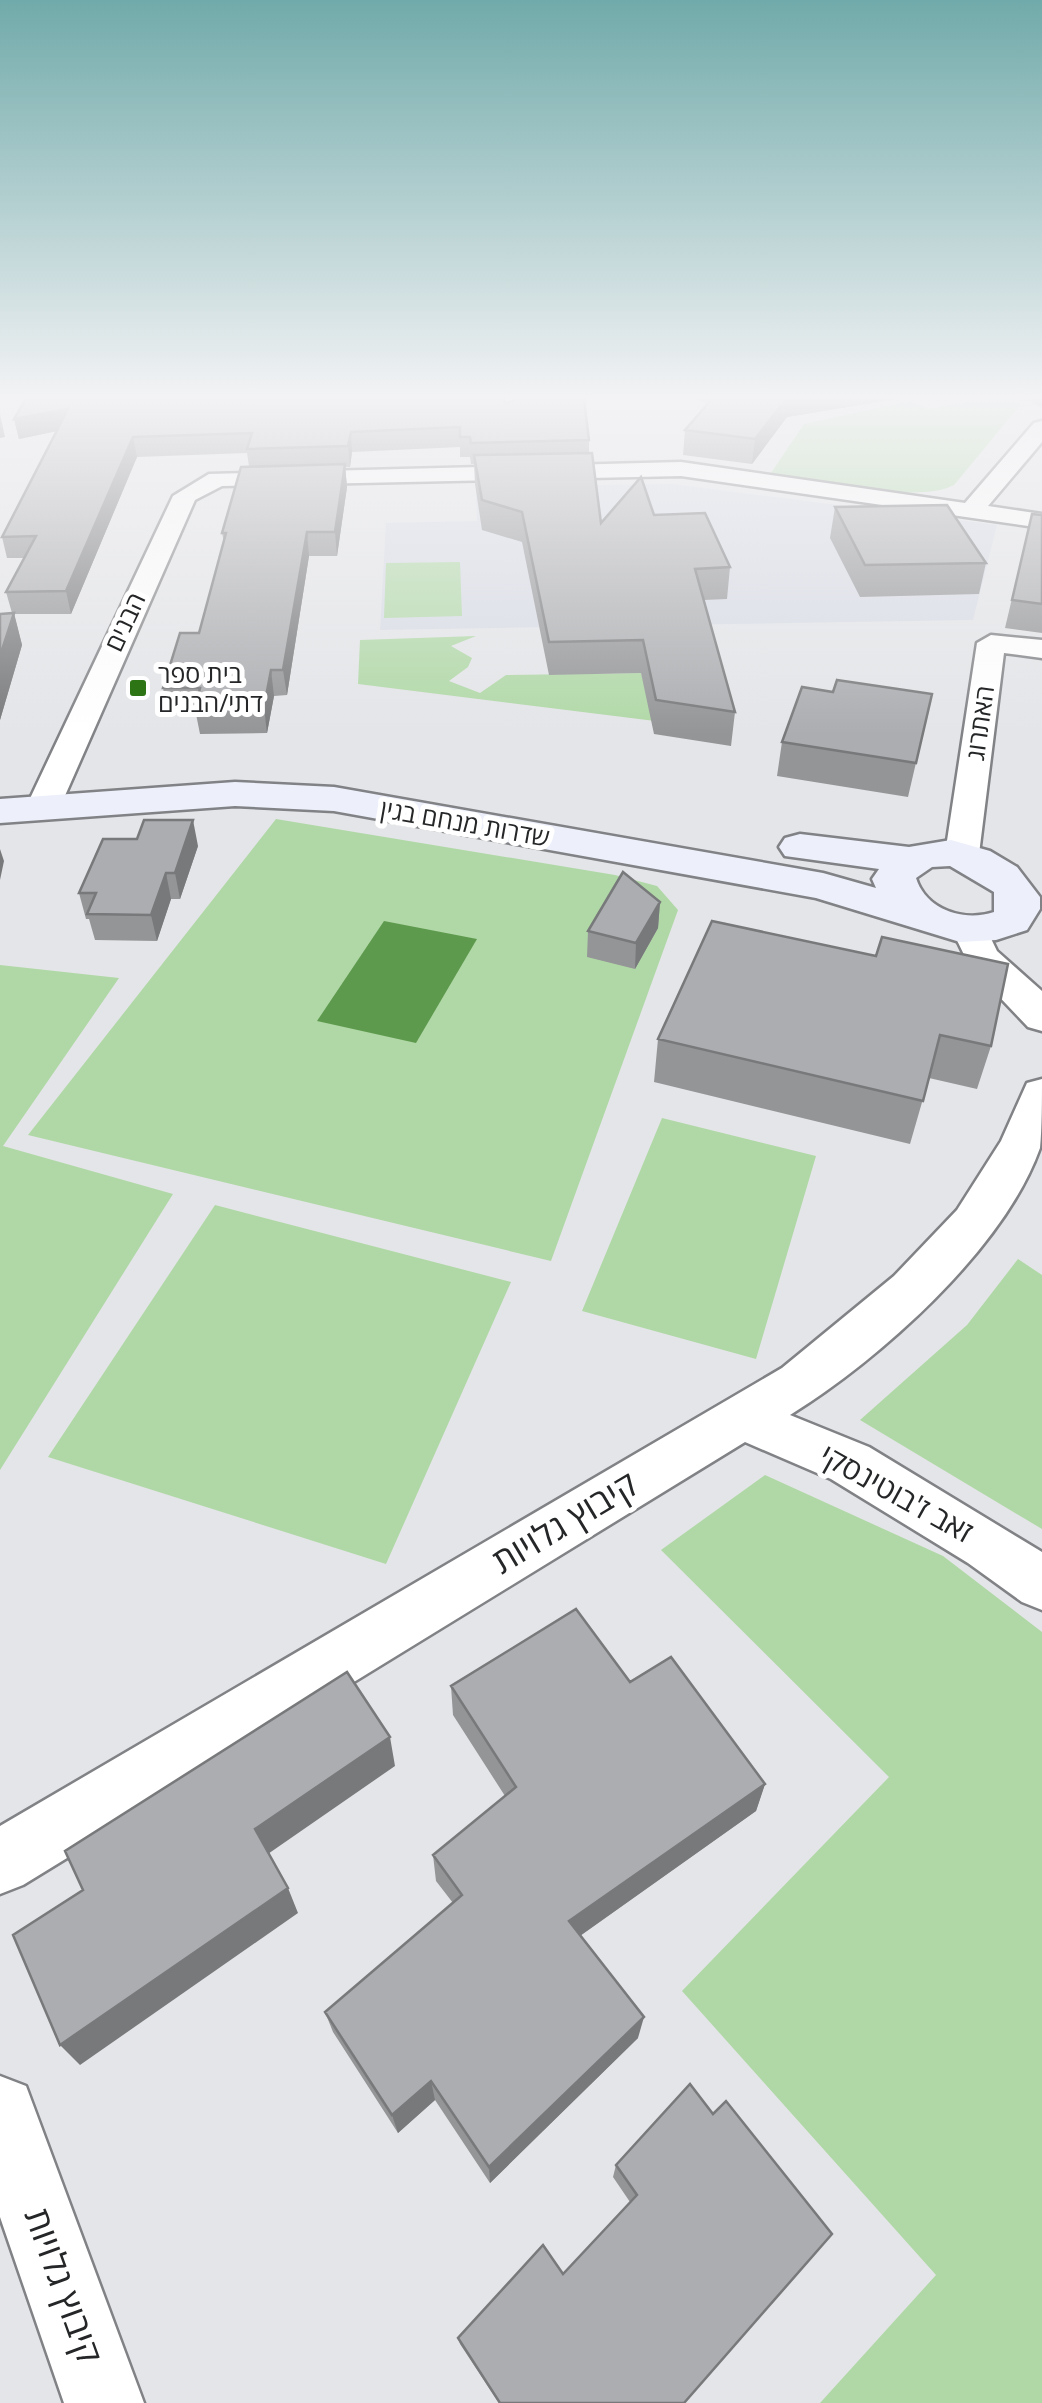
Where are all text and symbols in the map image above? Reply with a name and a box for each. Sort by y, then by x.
street label: הבנים [96,587,152,656]
place label: בית ספר דתי/הבנים [158,656,263,719]
marker: בית ספר דתי/הבנים [127,677,149,699]
street label: האתרוג [957,683,1001,762]
street label: שדרות מנחם בגין [378,790,552,854]
street label: זאב ז'בוטינסקי [813,1434,981,1552]
street label: קיבוץ גלויות [483,1460,646,1584]
street label: קיבוץ גלויות [15,2201,114,2370]

